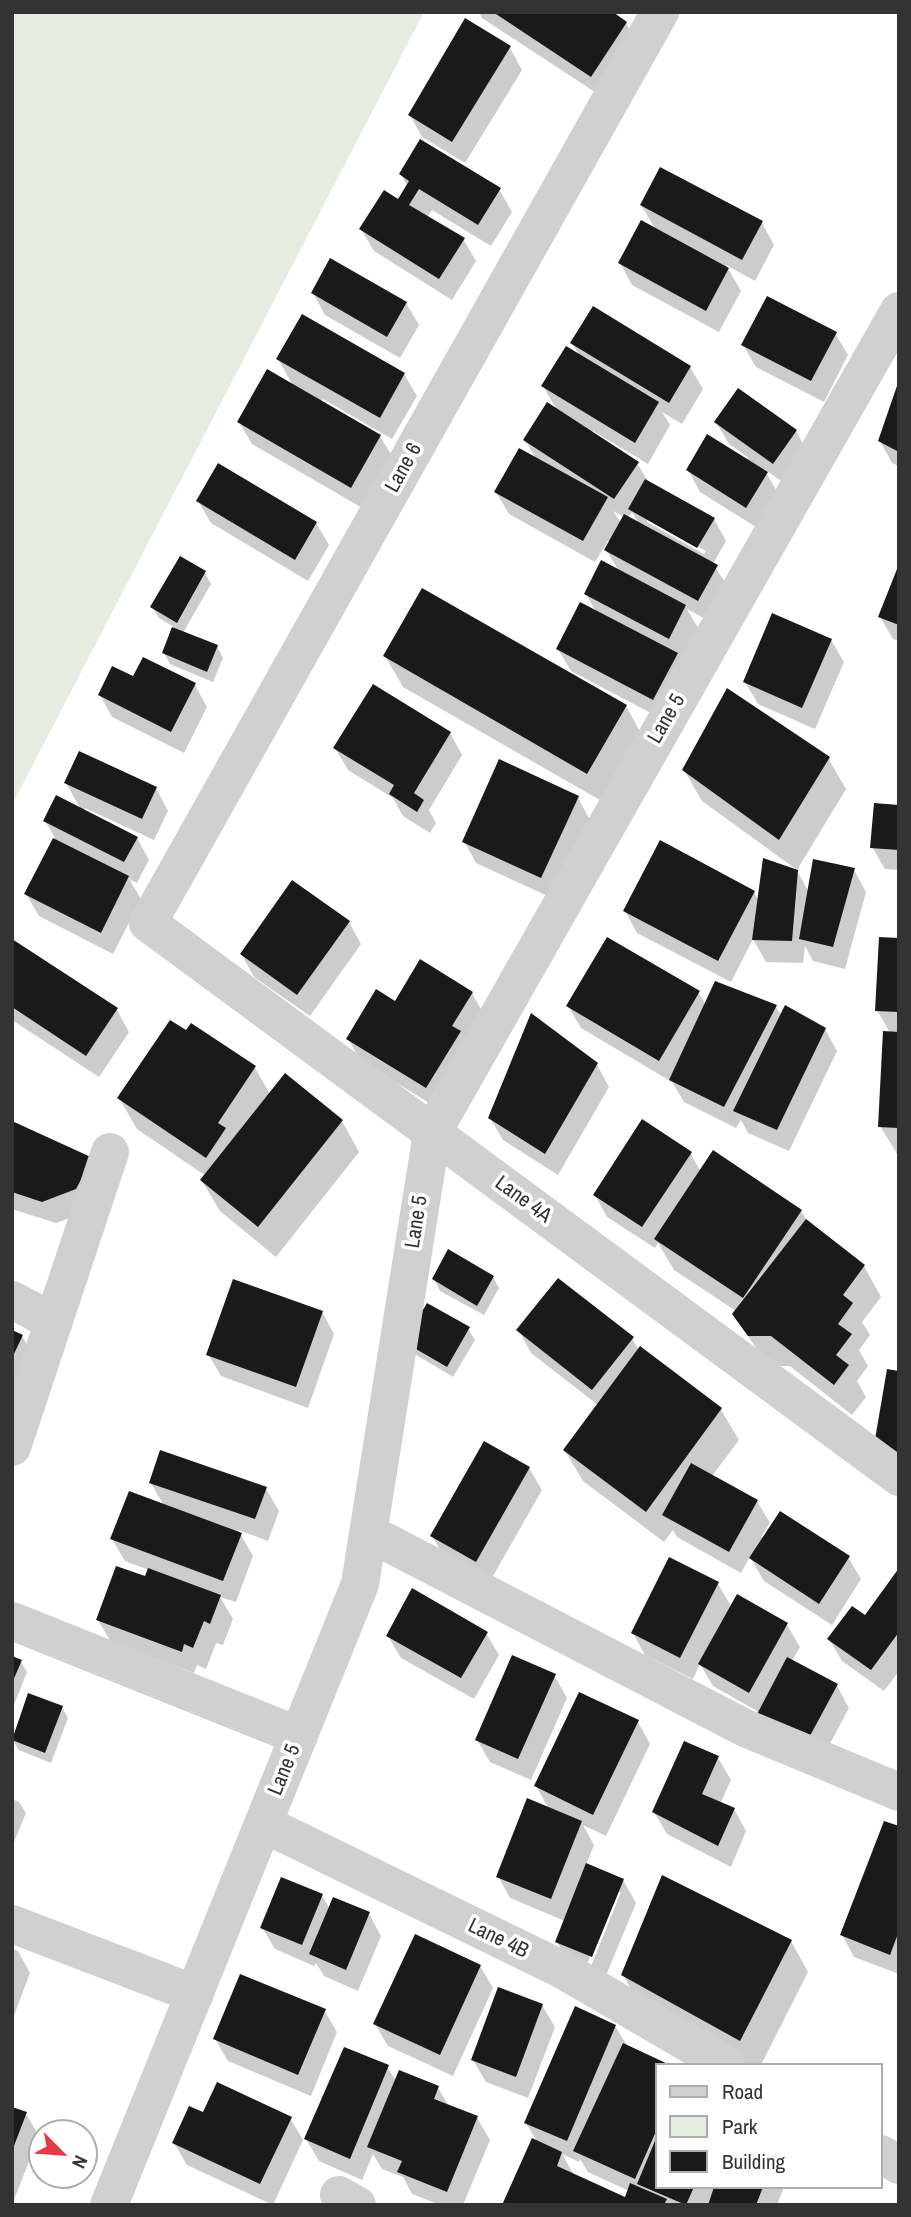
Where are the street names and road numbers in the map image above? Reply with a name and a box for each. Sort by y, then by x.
street label: Lane 6 [380,439,428,497]
street label: Lane 5 [643,690,691,748]
street label: Lane 4A [490,1171,556,1229]
street label: Lane 5 [400,1194,434,1250]
street label: Lane 5 [263,1741,307,1799]
street label: Lane 4B [464,1914,532,1964]

